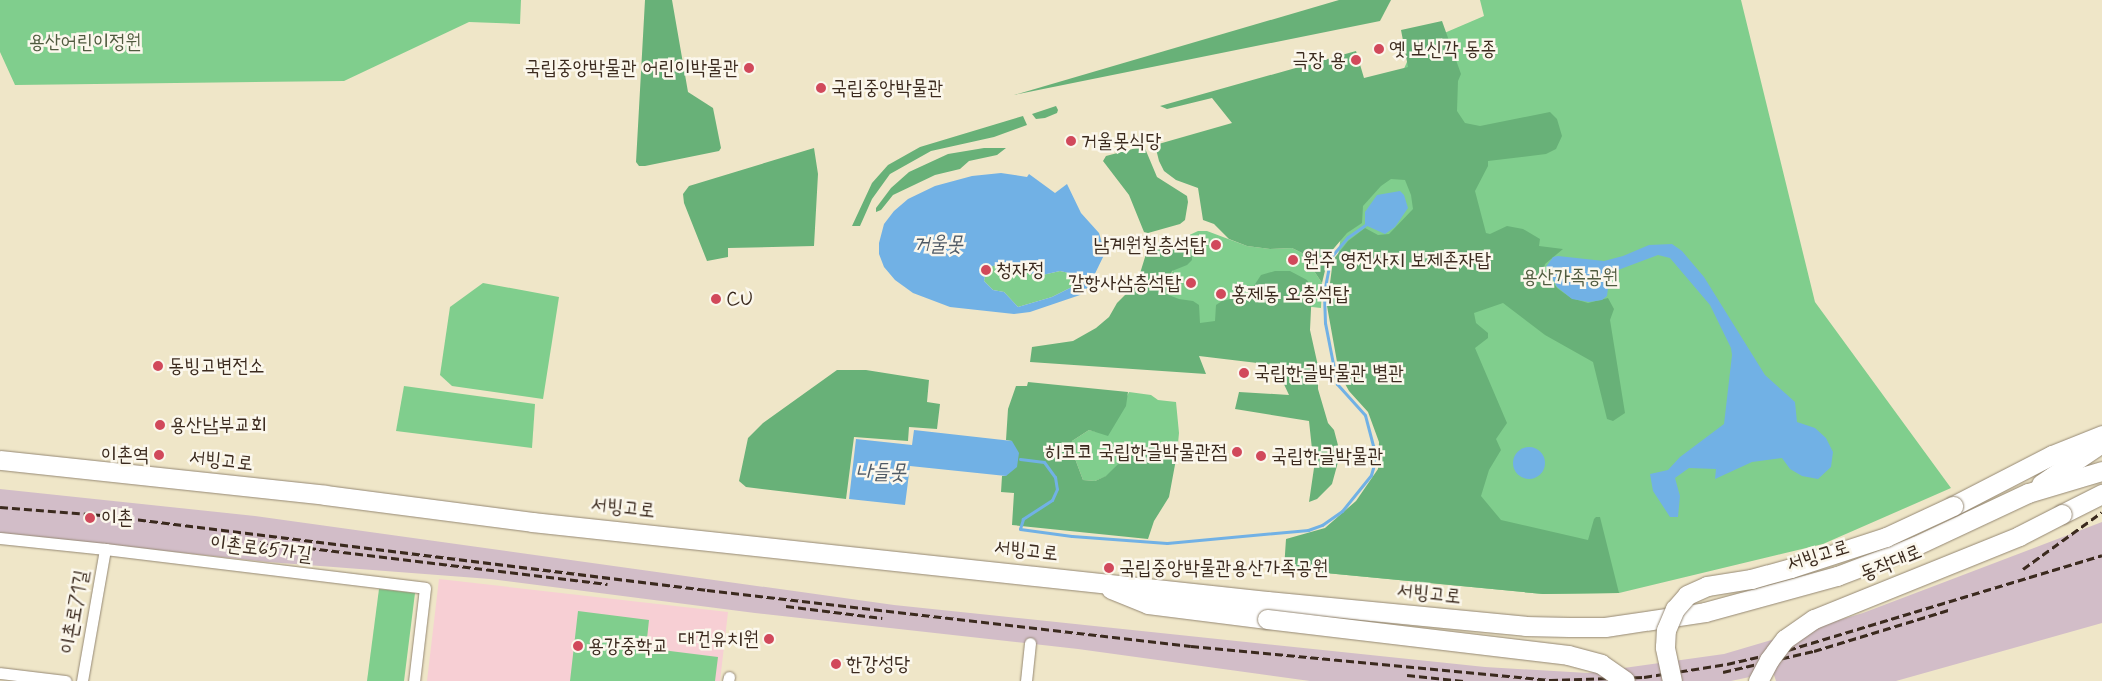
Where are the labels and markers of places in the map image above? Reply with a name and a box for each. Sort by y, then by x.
place label: 옛 보신각 동종 [1389,37,1496,61]
marker: 옛 보신각 동종 [1373,43,1385,55]
place label: 극장 용 [1292,48,1346,72]
marker: 극장 용 [1350,54,1362,66]
place label: 국립중앙박물관 어린이박물관 [524,56,739,80]
marker: 국립중앙박물관 어린이박물관 [743,62,755,74]
place label: 국립중앙박물관 [831,76,944,100]
marker: 국립중앙박물관 [815,82,827,94]
place label: 거울못식당 [1081,129,1161,153]
marker: 거울못식당 [1065,135,1077,147]
place label: 남계원칠층석탑 [1093,233,1206,257]
marker: 남계원칠층석탑 [1210,239,1222,251]
place label: 원주 영전사지 보제존자탑 [1303,248,1491,272]
marker: 원주 영전사지 보제존자탑 [1287,254,1299,266]
place label: 청자정 [996,258,1044,282]
marker: 청자정 [980,264,992,276]
place label: 갈항사삼층석탑 [1068,271,1181,295]
marker: 갈항사삼층석탑 [1185,277,1197,289]
place label: 홍제동 오층석탑 [1231,282,1349,306]
place label: CU [726,287,753,311]
marker: 홍제동 오층석탑 [1215,288,1227,300]
marker: CU [710,293,722,305]
place label: 동빙고변전소 [168,354,265,378]
marker: 동빙고변전소 [152,360,164,372]
place label: 국립한글박물관 별관 [1254,361,1404,385]
marker: 국립한글박물관 별관 [1238,367,1250,379]
place label: 용산남부교회 [170,413,267,437]
marker: 용산남부교회 [154,419,166,431]
place label: 히코코 국립한글박물관점 [1045,440,1227,464]
place label: 이촌역 [101,443,149,467]
place label: 국립한글박물관 [1271,444,1384,468]
marker: 히코코 국립한글박물관점 [1231,446,1243,458]
marker: 이촌역 [153,449,165,461]
marker: 국립한글박물관 [1255,450,1267,462]
place label: 이촌 [101,506,133,530]
marker: 이촌 [83,511,97,525]
place label: 국립중앙박물관용산가족공원 [1119,556,1328,580]
marker: 국립중앙박물관용산가족공원 [1103,562,1115,574]
place label: 대건유치원 [679,627,759,651]
marker: 대건유치원 [763,633,775,645]
place label: 용강중학교 [588,634,668,658]
marker: 용강중학교 [572,640,584,652]
place label: 한강성당 [846,652,910,676]
marker: 한강성당 [830,658,842,670]

